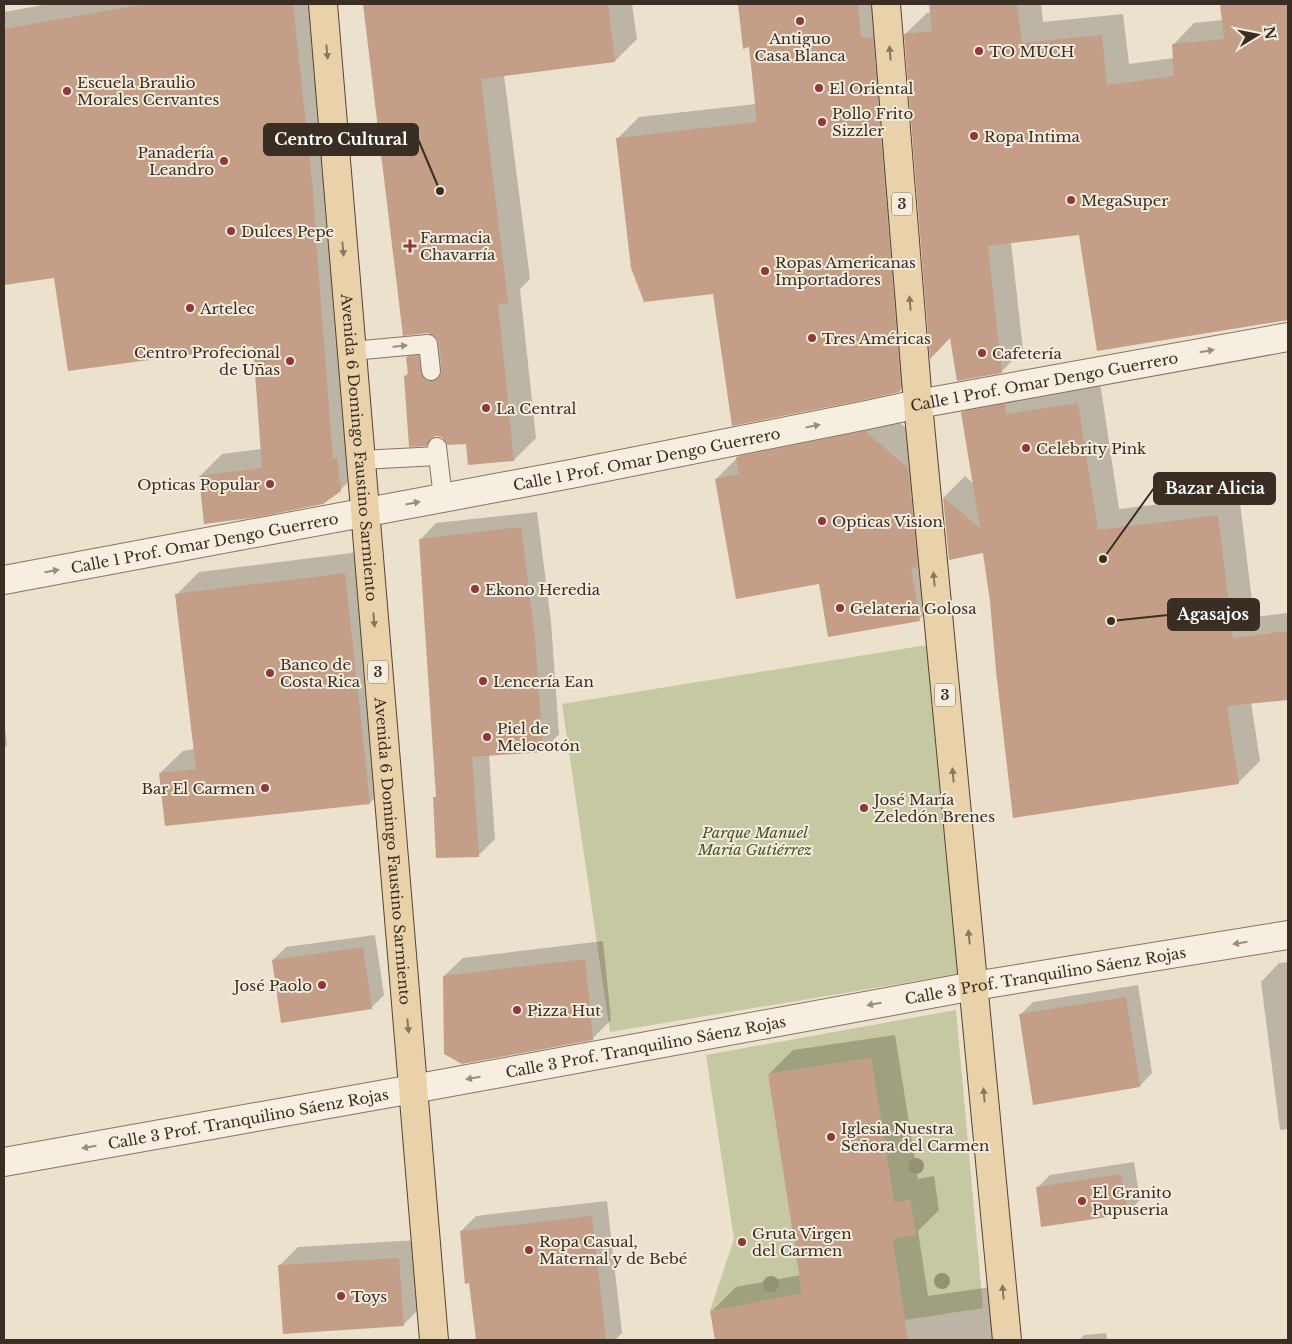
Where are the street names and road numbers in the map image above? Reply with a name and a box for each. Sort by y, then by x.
road number: 3 [892,192,912,215]
street label: Avenida 6 Domingo Faustino Sarmiento [338,292,382,602]
street label: Calle 1 Prof. Omar Dengo Guerrero [908,348,1180,415]
street label: Calle 1 Prof. Omar Dengo Guerrero [511,423,782,494]
street label: Calle 1 Prof. Omar Dengo Guerrero [69,508,340,577]
road number: 3 [368,660,388,684]
road number: 3 [935,684,955,706]
street label: Avenida 6 Domingo Faustino Sarmiento [371,695,416,1006]
street label: Calle 3 Prof. Tranquilino Sáenz Rojas [903,942,1187,1008]
street label: Calle 3 Prof. Tranquilino Sáenz Rojas [504,1011,788,1081]
street label: Calle 3 Prof. Tranquilino Sáenz Rojas [106,1084,390,1153]

